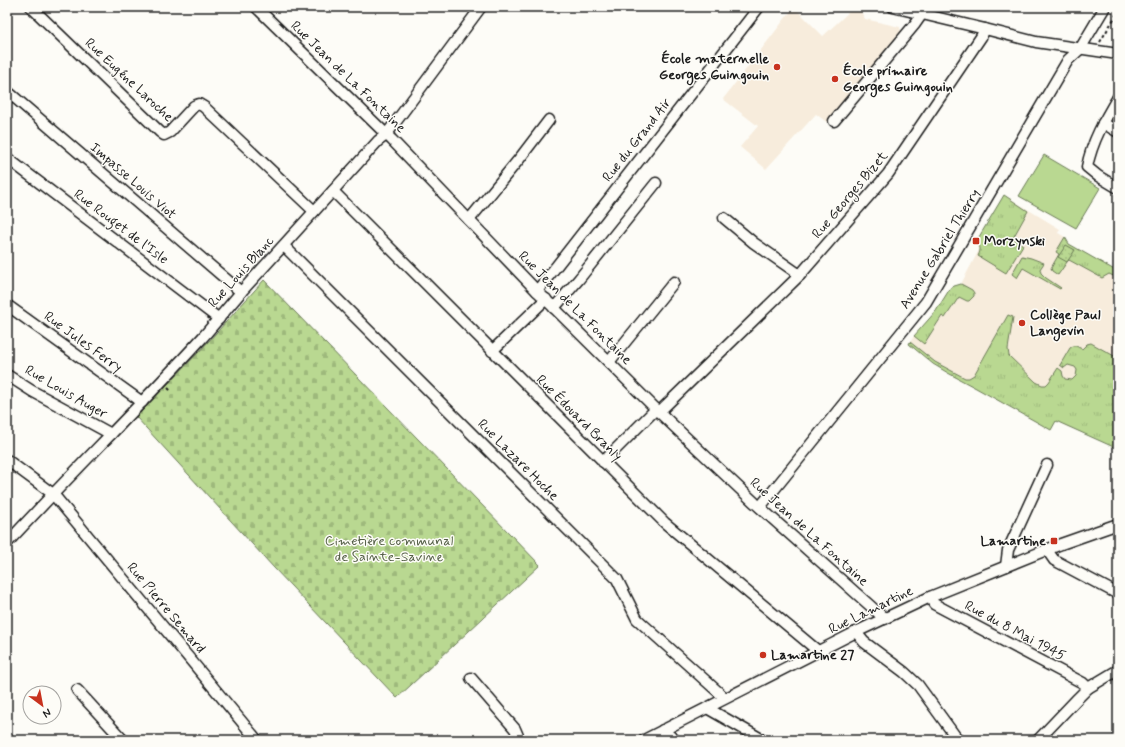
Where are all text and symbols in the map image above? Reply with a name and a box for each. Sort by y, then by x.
street label: Rue Jean de La Fontaine [287,17,410,137]
street label: Rue Eugéne Laroche [81,34,177,126]
place label: École maternelle Georges Guingouin [659,50,769,86]
marker: École maternelle Georges Guingouin [772,62,782,72]
place label: École primaire Georges Guingouin [843,62,953,98]
marker: École primaire Georges Guingouin [830,74,840,84]
street label: Rue du Grand Air [599,94,675,186]
street label: Impasse Louis Viot [86,139,180,224]
street label: Rue Georges Bizet [808,147,893,243]
street label: Rue Rouget de l'Isle [69,185,172,270]
street label: Avenue Gabriel Thierry [896,186,984,312]
street label: Rue Louis Blanc [204,232,278,312]
place label: Morzynski [984,232,1045,250]
marker: Morzynski [971,236,981,246]
street label: Rue Jean de La Fontaine [514,247,636,369]
place label: Collège Paul Langevin [1030,306,1101,342]
street label: Rue Jules Ferry [40,307,126,377]
marker: Collège Paul Langevin [1017,318,1027,328]
street label: Rue Louis Auger [22,361,111,423]
street label: Rue Édouard Branly [532,371,626,465]
street label: Rue Lazare Hoche [473,415,563,505]
street label: Rue Jean de La Fontaine [746,474,872,590]
park label: Cimetière communal de Sainte-Savine [325,532,453,566]
place label: Lamartine [980,532,1046,550]
marker: Lamartine [1049,536,1059,546]
street label: Rue Pierre Semard [123,559,209,657]
street label: Rue Lamartine [826,582,916,638]
street label: Rue du 8 Mai 1945 [961,597,1069,665]
place label: Lamartine 27 [771,646,854,664]
marker: Lamartine 27 [758,650,768,660]
north arrow [22,685,62,725]
text: N [40,705,54,721]

